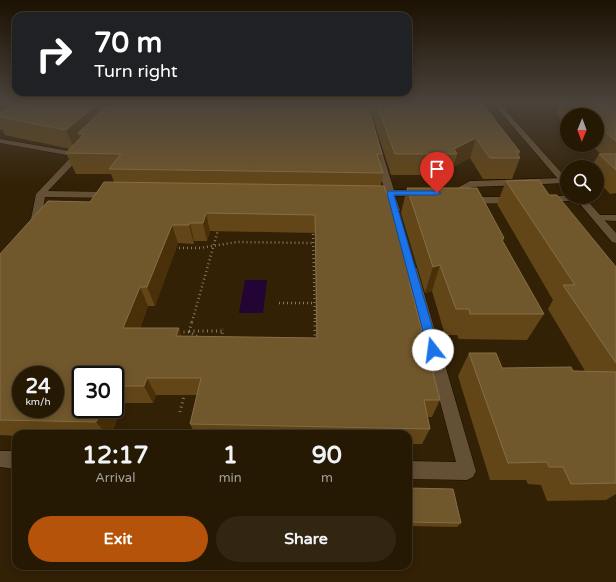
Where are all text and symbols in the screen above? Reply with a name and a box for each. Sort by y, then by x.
text: 70 m [94,26,162,60]
icon: right [28,28,80,80]
text: Turn right [94,60,178,82]
north arrow [560,108,604,152]
map controls [560,108,604,204]
pin [420,152,454,193]
icon: arrive [426,158,448,180]
button: search [560,160,604,204]
position arrow [412,329,454,371]
speed limit sign: 30 [72,366,124,418]
text: 24 [25,375,51,399]
text: km/h [25,396,51,408]
text: 12:17 [82,441,149,470]
text: 1 [223,441,238,470]
text: 90 [312,441,342,470]
text: Arrival [95,470,135,486]
text: min [219,470,242,486]
text: m [321,470,333,486]
button: Exit [28,516,208,562]
button: Share [216,516,396,562]

